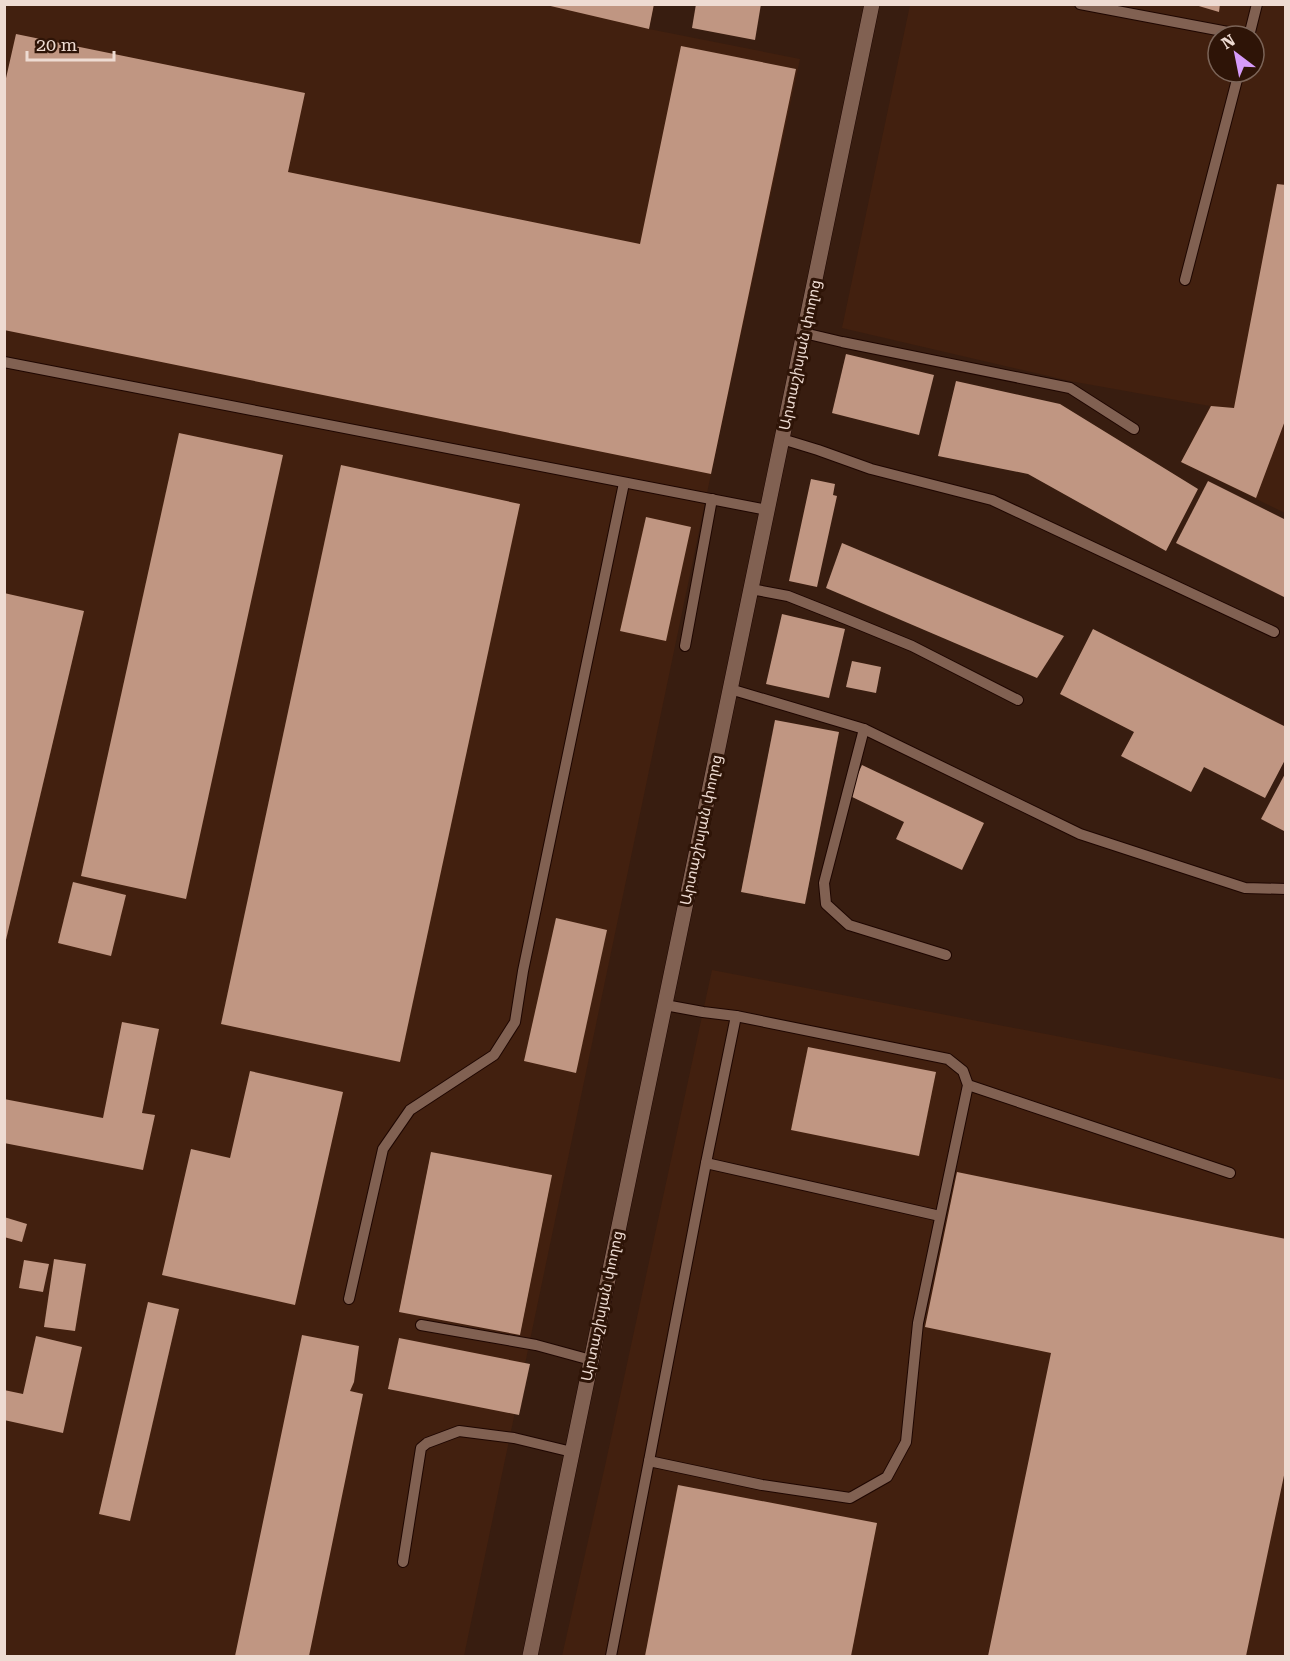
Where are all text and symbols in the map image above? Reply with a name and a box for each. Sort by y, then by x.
scale bar [27,24,114,62]
north arrow [1206,24,1266,84]
text: N [1218,30,1239,53]
text: 20 m [36,34,77,55]
street label: Արտաշիսյան փողոց [775,278,825,432]
street label: Արտաշիսյան փողոց [676,753,726,907]
street label: Արտաշիսյան փողոց [577,1229,627,1383]

